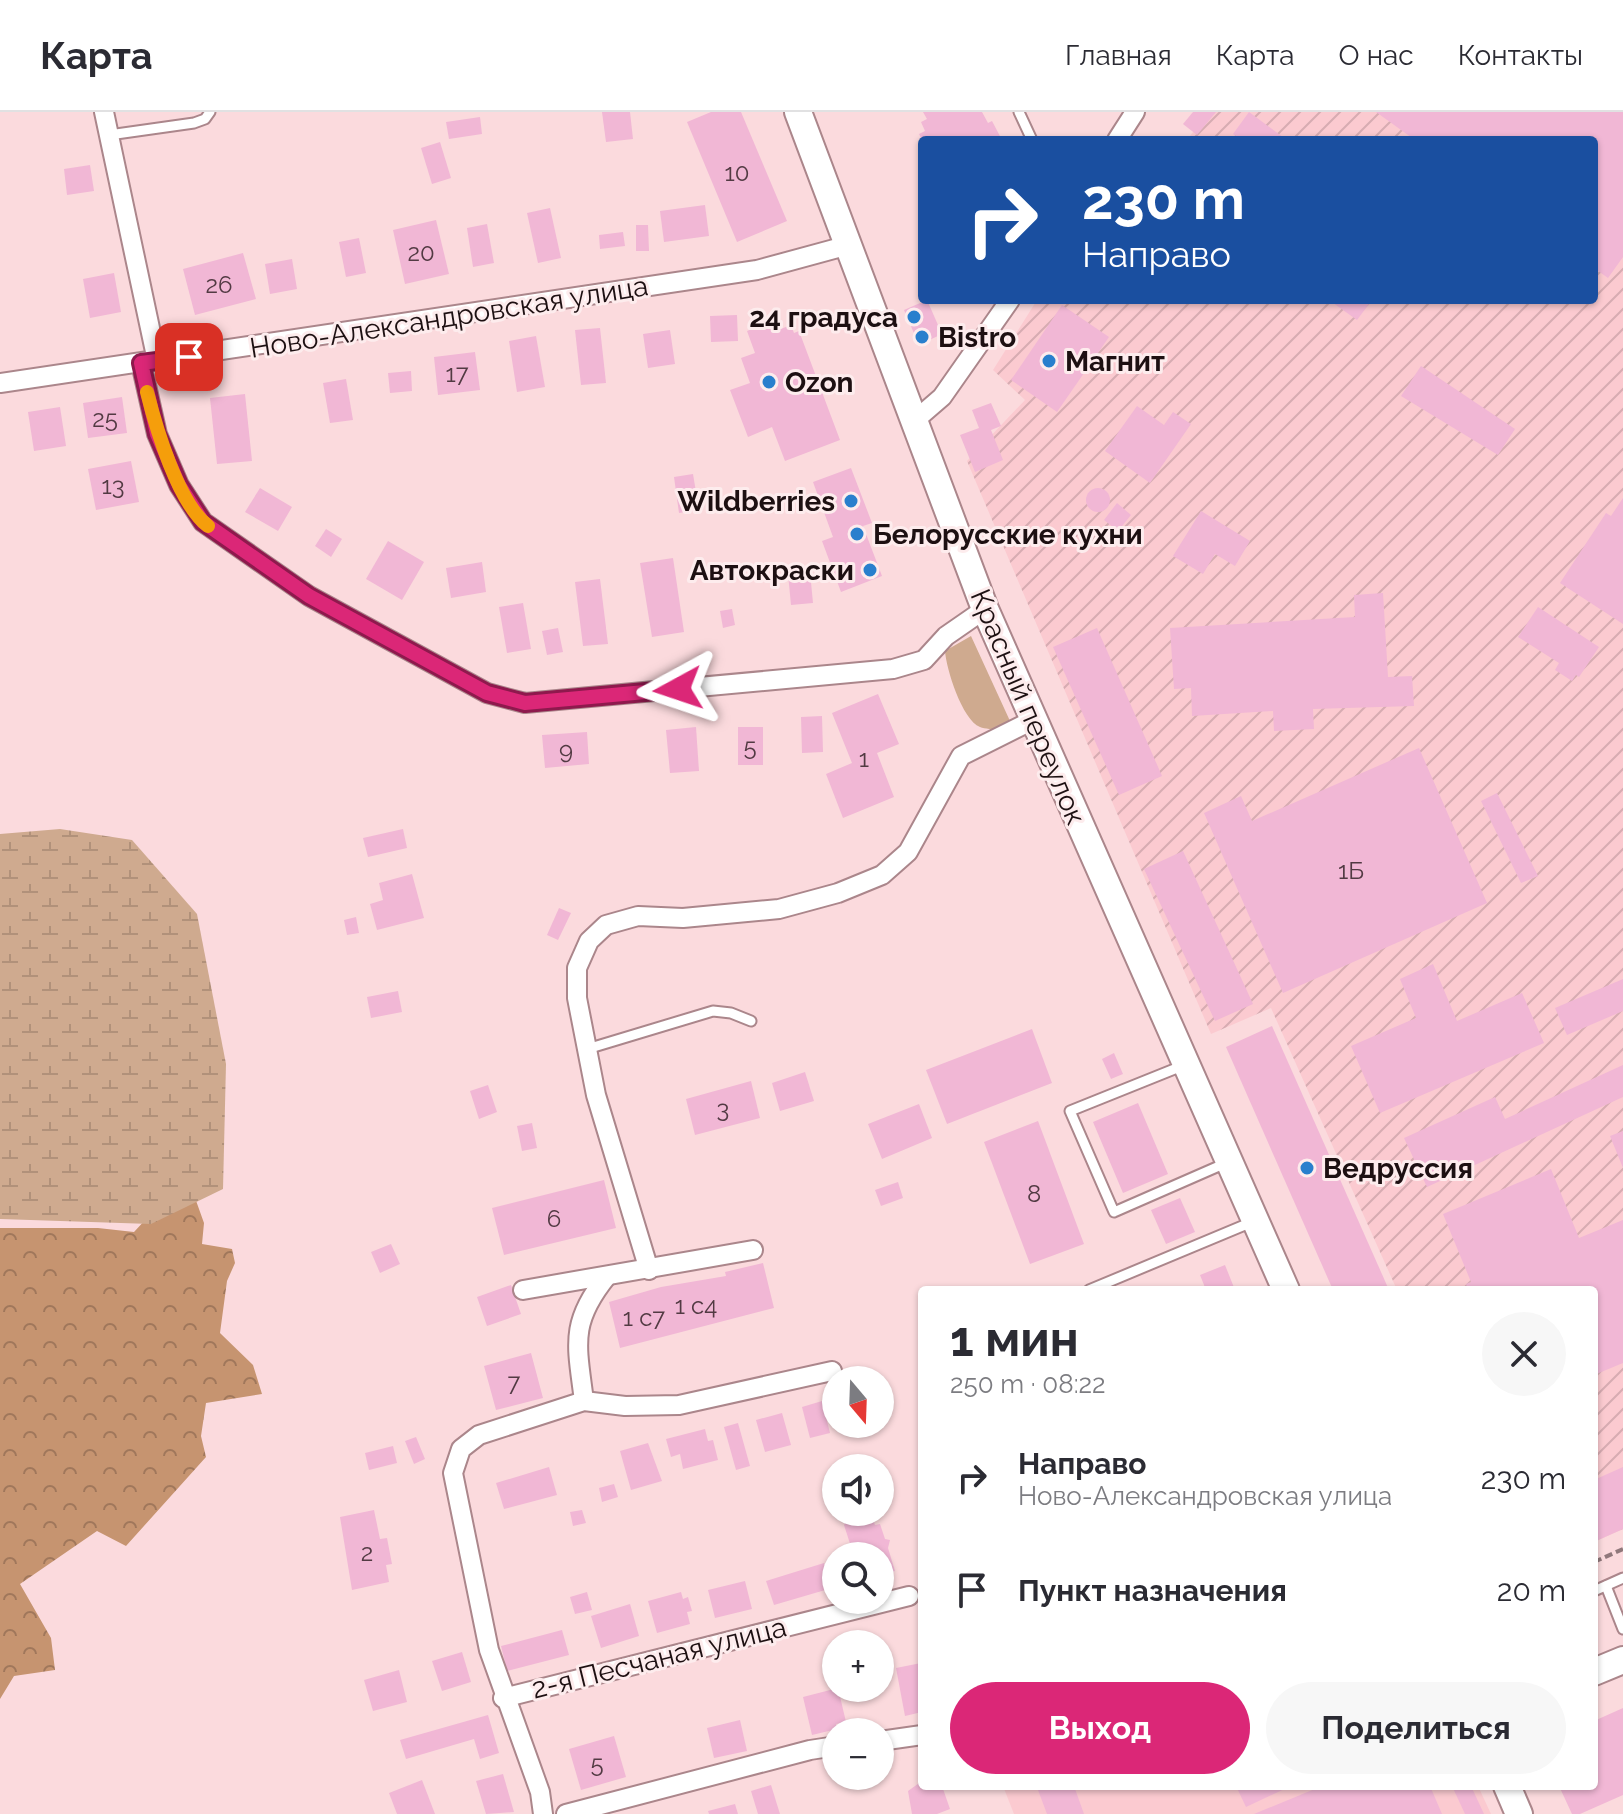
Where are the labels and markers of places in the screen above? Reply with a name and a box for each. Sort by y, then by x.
place label: 24 градуса [749,301,898,334]
marker: 24 градуса [905,308,923,326]
place label: Bistro [938,321,1016,354]
pin [155,323,223,391]
marker: Bistro [913,328,931,346]
place label: Магнит [1065,345,1165,378]
marker: Магнит [1040,352,1058,370]
place label: Ozon [785,366,854,399]
marker: Ozon [760,373,778,391]
place label: Wildberries [677,485,835,518]
marker: Wildberries [842,492,860,510]
place label: Белорусские кухни [873,518,1143,551]
marker: Белорусские кухни [848,525,866,543]
place label: Автокраски [690,554,854,587]
marker: Автокраски [861,561,879,579]
place label: Ведруссия [1323,1152,1473,1185]
marker: Ведруссия [1298,1159,1316,1177]

